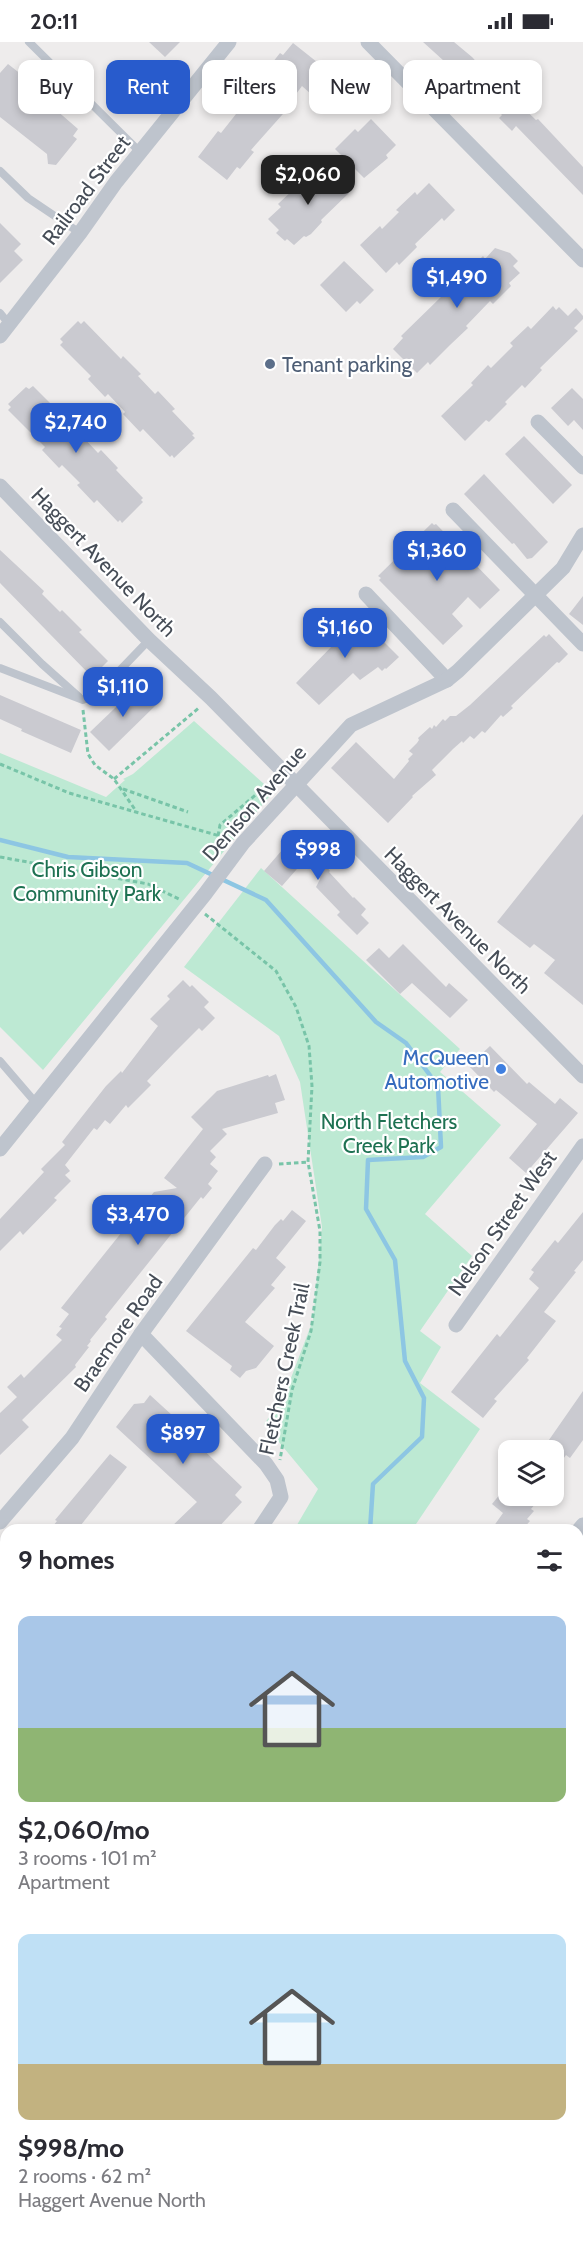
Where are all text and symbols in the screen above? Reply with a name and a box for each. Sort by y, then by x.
text: 20:11 [30,8,78,35]
chip: Buy [18,60,94,114]
chip: Rent [106,60,190,114]
chip: Filters [202,60,297,114]
chip: New [309,60,391,114]
chip: Apartment [403,60,542,114]
street label: Railroad Street [37,130,135,250]
pin: $2,060 [259,155,357,206]
text: $2,060 [275,162,341,186]
pin: $1,490 [408,258,506,309]
text: $1,490 [426,265,488,289]
place label: Tenant parking [282,352,412,377]
marker: Tenant parking [263,357,277,371]
pin: $2,740 [27,403,125,454]
text: $2,740 [45,410,107,434]
street label: Haggert Avenue North [26,482,182,642]
pin: $1,360 [388,531,486,582]
text: $1,360 [407,538,467,562]
pin: $1,160 [296,608,394,659]
text: $1,160 [317,615,373,639]
pin: $1,110 [74,667,172,718]
text: $1,110 [97,674,149,698]
street label: Denison Avenue [197,740,311,866]
pin: $998 [282,830,354,881]
text: $998 [295,837,341,861]
street label: Haggert Avenue North [379,841,537,999]
park label: Chris Gibson Community Park [13,857,162,906]
place label: McQueen Automotive [385,1045,489,1094]
marker: McQueen Automotive [494,1062,508,1076]
park label: North Fletchers Creek Park [321,1109,458,1158]
street label: Nelson Street West [443,1146,561,1300]
pin: $3,470 [89,1195,187,1246]
text: $3,470 [106,1202,170,1226]
street label: Braemore Road [68,1270,168,1396]
street label: Fletchers Creek Trail [254,1281,314,1457]
pin: $897 [147,1414,219,1465]
text: $897 [160,1421,206,1445]
map controls [498,1440,564,1506]
button: layers [498,1440,564,1506]
text: 9 homes [18,1544,115,1576]
icon: filters [533,1544,566,1577]
icon: home [238,1655,346,1763]
text: $2,060/mo [18,1814,150,1846]
text: 3 rooms · 101 m² [18,1846,157,1870]
text: Apartment [18,1870,110,1894]
icon: home [238,1973,346,2081]
text: $998/mo [18,2132,124,2164]
text: 2 rooms · 62 m² [18,2164,151,2188]
text: Haggert Avenue North [18,2188,206,2212]

